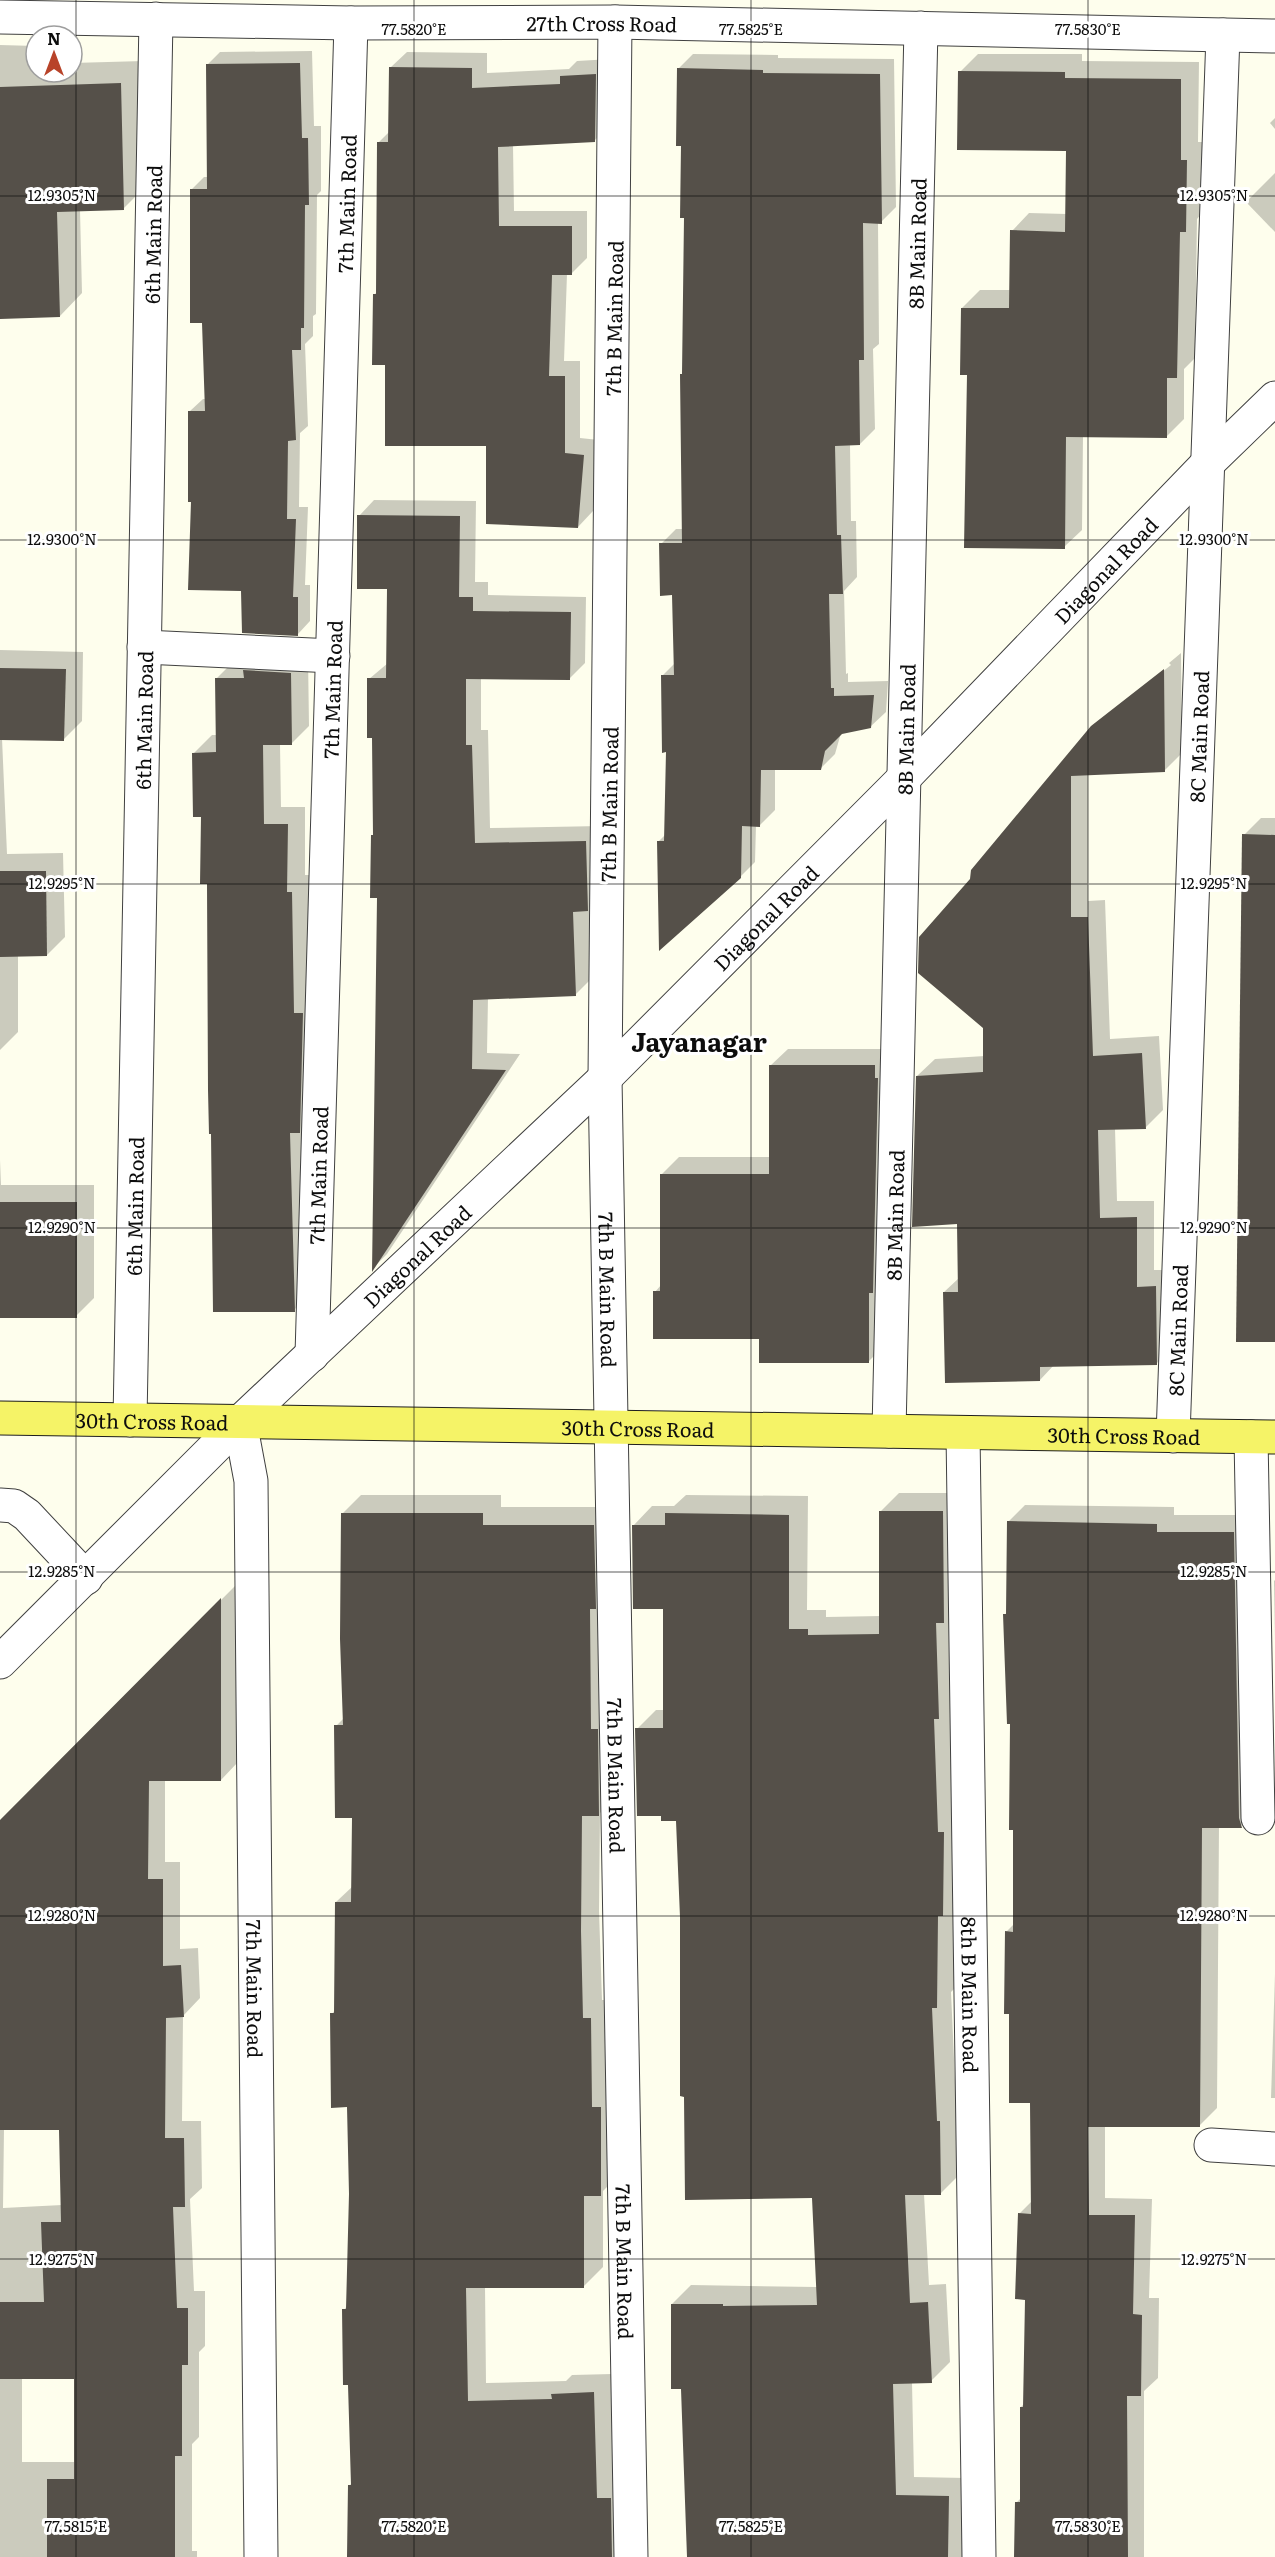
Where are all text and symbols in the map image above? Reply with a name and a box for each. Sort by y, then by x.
street label: 27th Cross Road [527,7,678,38]
text: 77.5820°E [381,17,447,40]
text: 77.5825°E [719,17,783,40]
text: 77.5830°E [1055,17,1121,40]
north arrow [24,24,84,84]
text: N [47,26,61,50]
street label: 7th Main Road [329,134,363,273]
street label: 6th Main Road [136,164,168,304]
street label: 8B Main Road [900,177,933,309]
text: 12.9305°N [28,183,96,206]
text: 12.9305°N [1180,183,1248,206]
street label: 7th B Main Road [597,240,629,396]
street label: Diagonal Road [1046,509,1164,630]
text: 12.9300°N [27,527,97,550]
text: 12.9300°N [1179,527,1249,550]
street label: 7th Main Road [314,620,349,759]
street label: 6th Main Road [127,650,159,790]
street label: 8B Main Road [889,663,921,795]
street label: 8C Main Road [1181,670,1215,803]
street label: 7th B Main Road [592,726,624,882]
street label: Diagonal Road [706,858,825,977]
text: 12.9295°N [29,871,95,894]
text: 12.9295°N [1181,871,1247,894]
district label: Jayanagar [631,1021,767,1060]
street label: 7th Main Road [300,1105,334,1245]
street label: 6th Main Road [118,1136,150,1276]
street label: 8B Main Road [877,1149,910,1281]
street label: Diagonal Road [356,1197,477,1314]
street label: 7th B Main Road [592,1212,625,1368]
text: 12.9290°N [28,1215,96,1238]
text: 12.9290°N [1180,1215,1248,1238]
street label: 8C Main Road [1159,1264,1194,1397]
street label: 30th Cross Road [75,1404,229,1436]
street label: 30th Cross Road [561,1411,715,1444]
street label: 30th Cross Road [1047,1419,1201,1451]
text: 12.9285°N [28,1559,96,1582]
text: 12.9285°N [1180,1559,1248,1582]
street label: 7th B Main Road [601,1698,634,1854]
text: 12.9280°N [28,1903,96,1926]
text: 12.9280°N [1180,1903,1248,1926]
street label: 8th B Main Road [955,1916,987,2073]
street label: 7th Main Road [240,1920,271,2058]
street label: 7th B Main Road [609,2184,642,2340]
text: 12.9275°N [29,2247,95,2270]
text: 12.9275°N [1181,2247,1247,2270]
text: 77.5815°E [45,2514,107,2537]
text: 77.5820°E [381,2514,447,2537]
text: 77.5825°E [719,2514,783,2537]
text: 77.5830°E [1055,2514,1121,2537]

